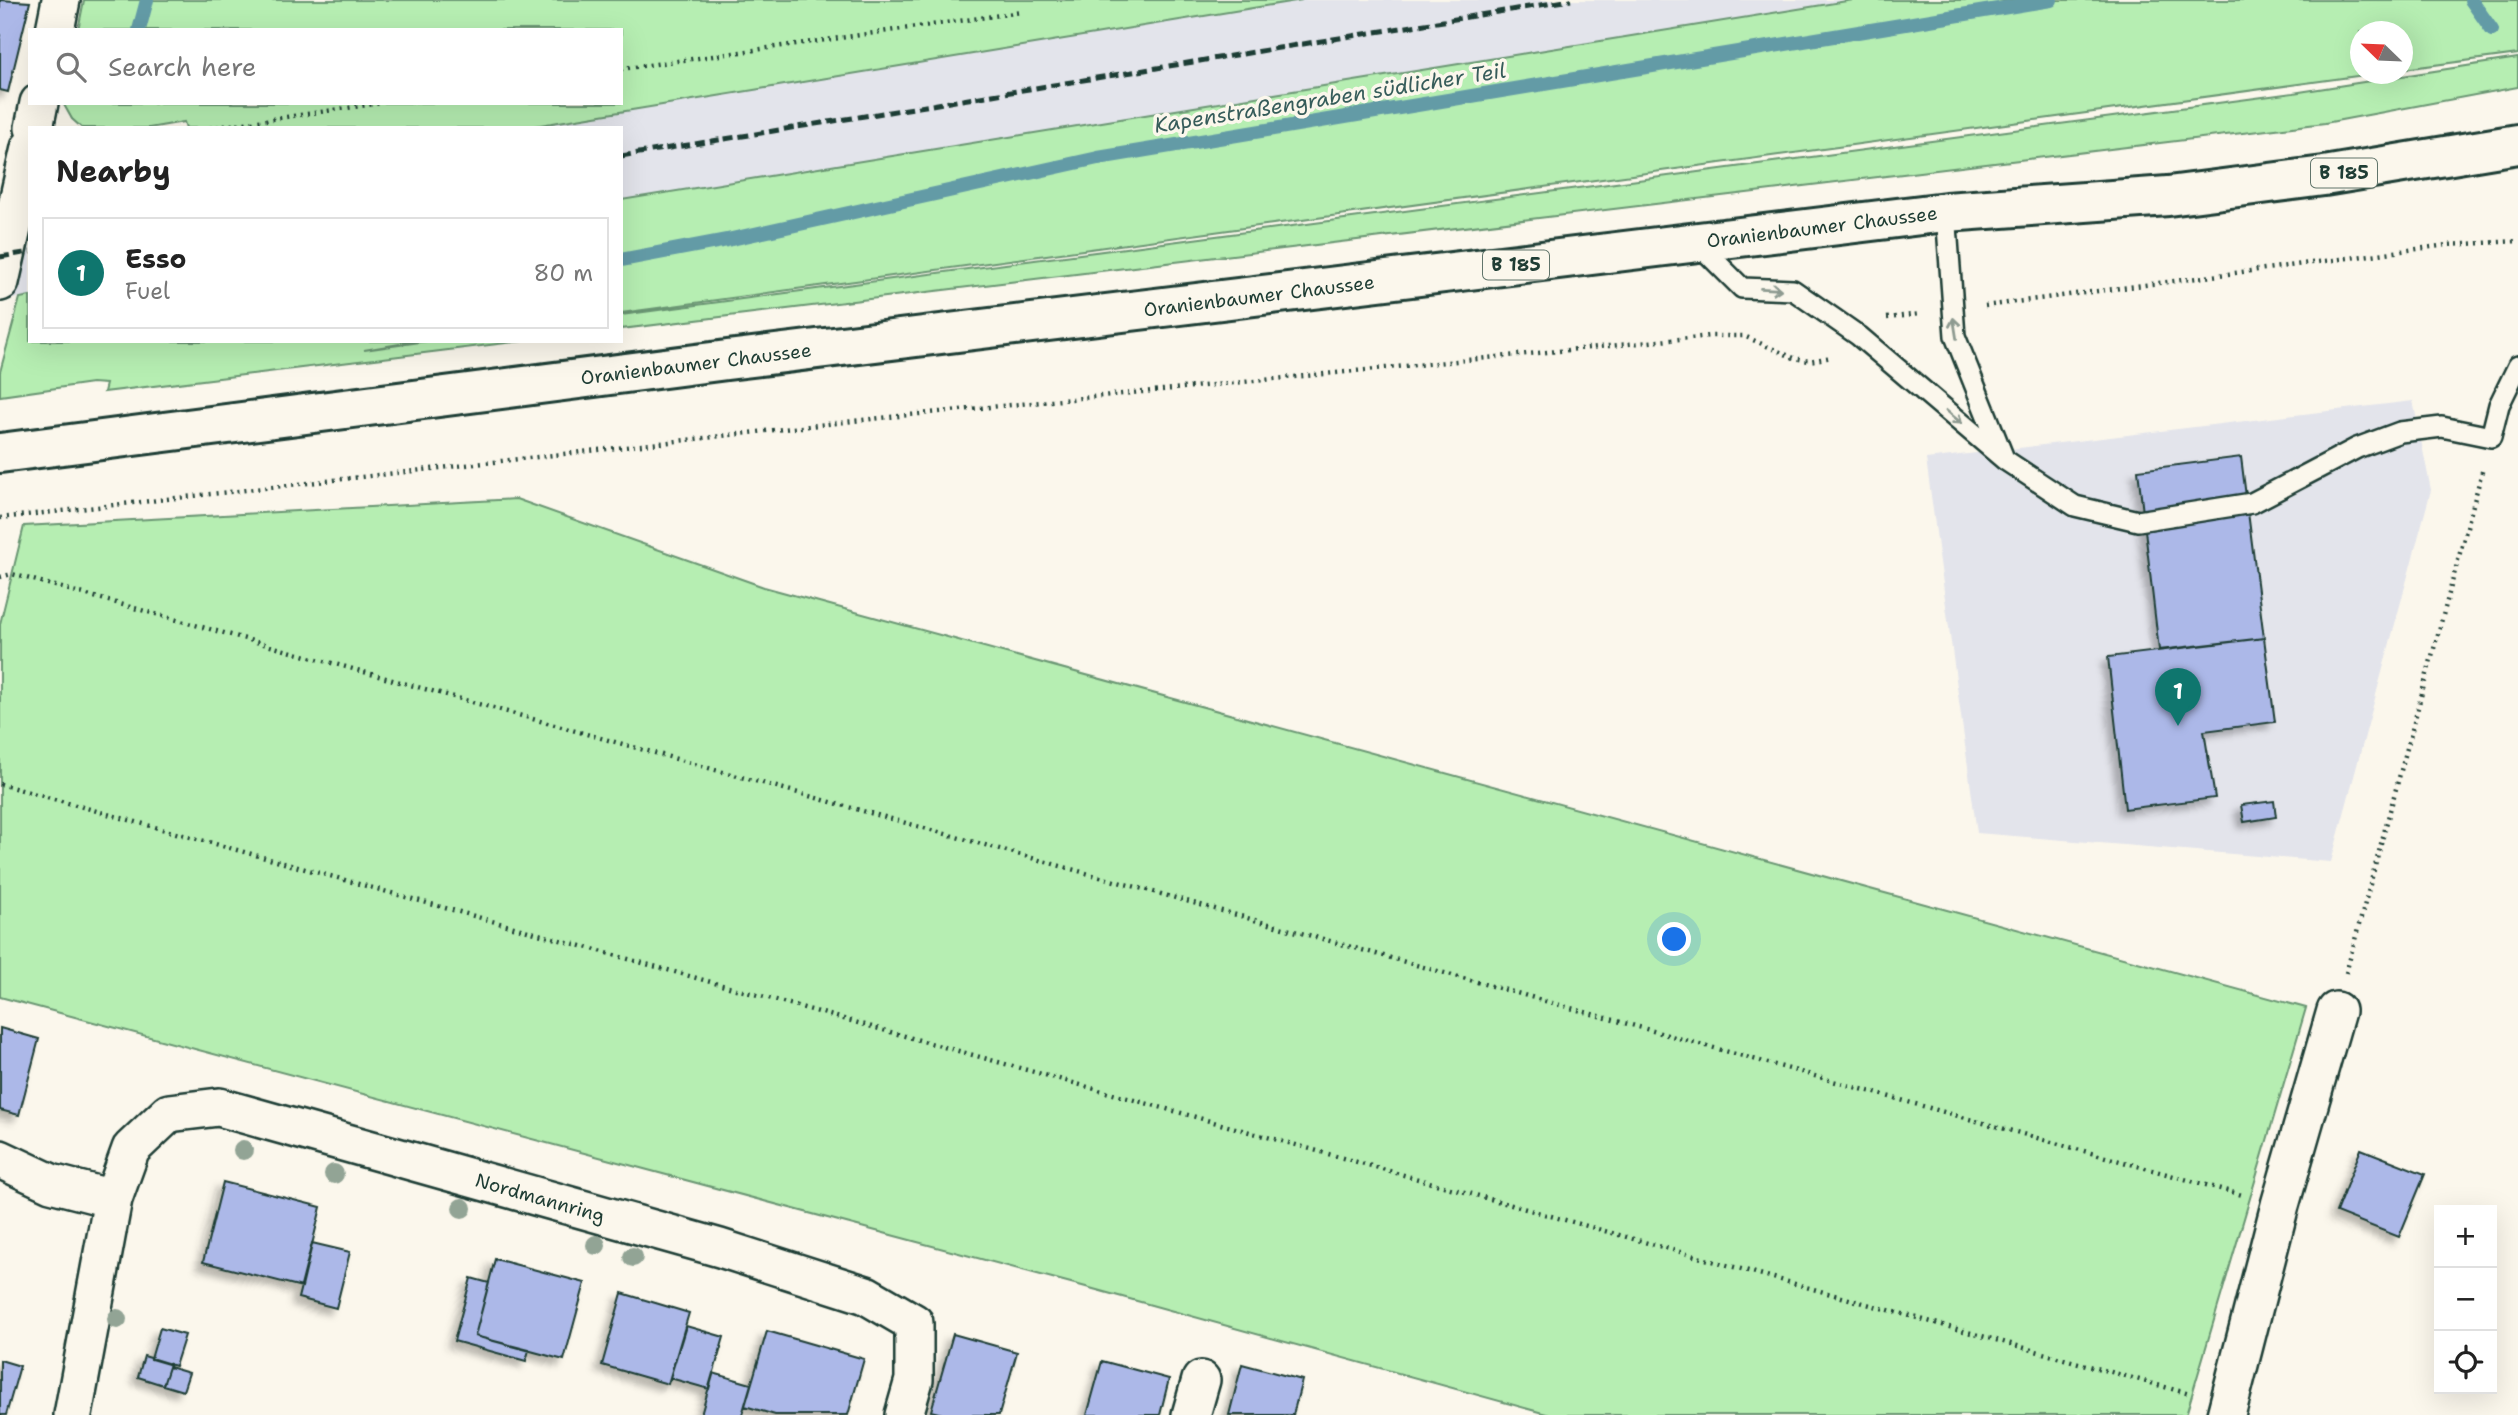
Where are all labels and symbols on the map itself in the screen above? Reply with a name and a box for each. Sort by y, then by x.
north arrow [2350,21,2413,84]
water label: Kapenstraßengraben südlicher Teil [1152,56,1508,140]
road number: B 185 [2311,158,2377,188]
street label: Oranienbaumer Chaussee [1705,200,1939,254]
road number: B 185 [1483,250,1549,279]
street label: Oranienbaumer Chaussee [1142,269,1376,323]
one-way arrow [1759,283,1782,296]
one-way arrow [1948,317,1961,340]
street label: Oranienbaumer Chaussee [579,337,813,391]
one-way arrow [1945,409,1963,425]
pin: 1 [2155,668,2201,726]
your location [1657,922,1691,956]
street label: Nordmannring [472,1168,608,1228]

